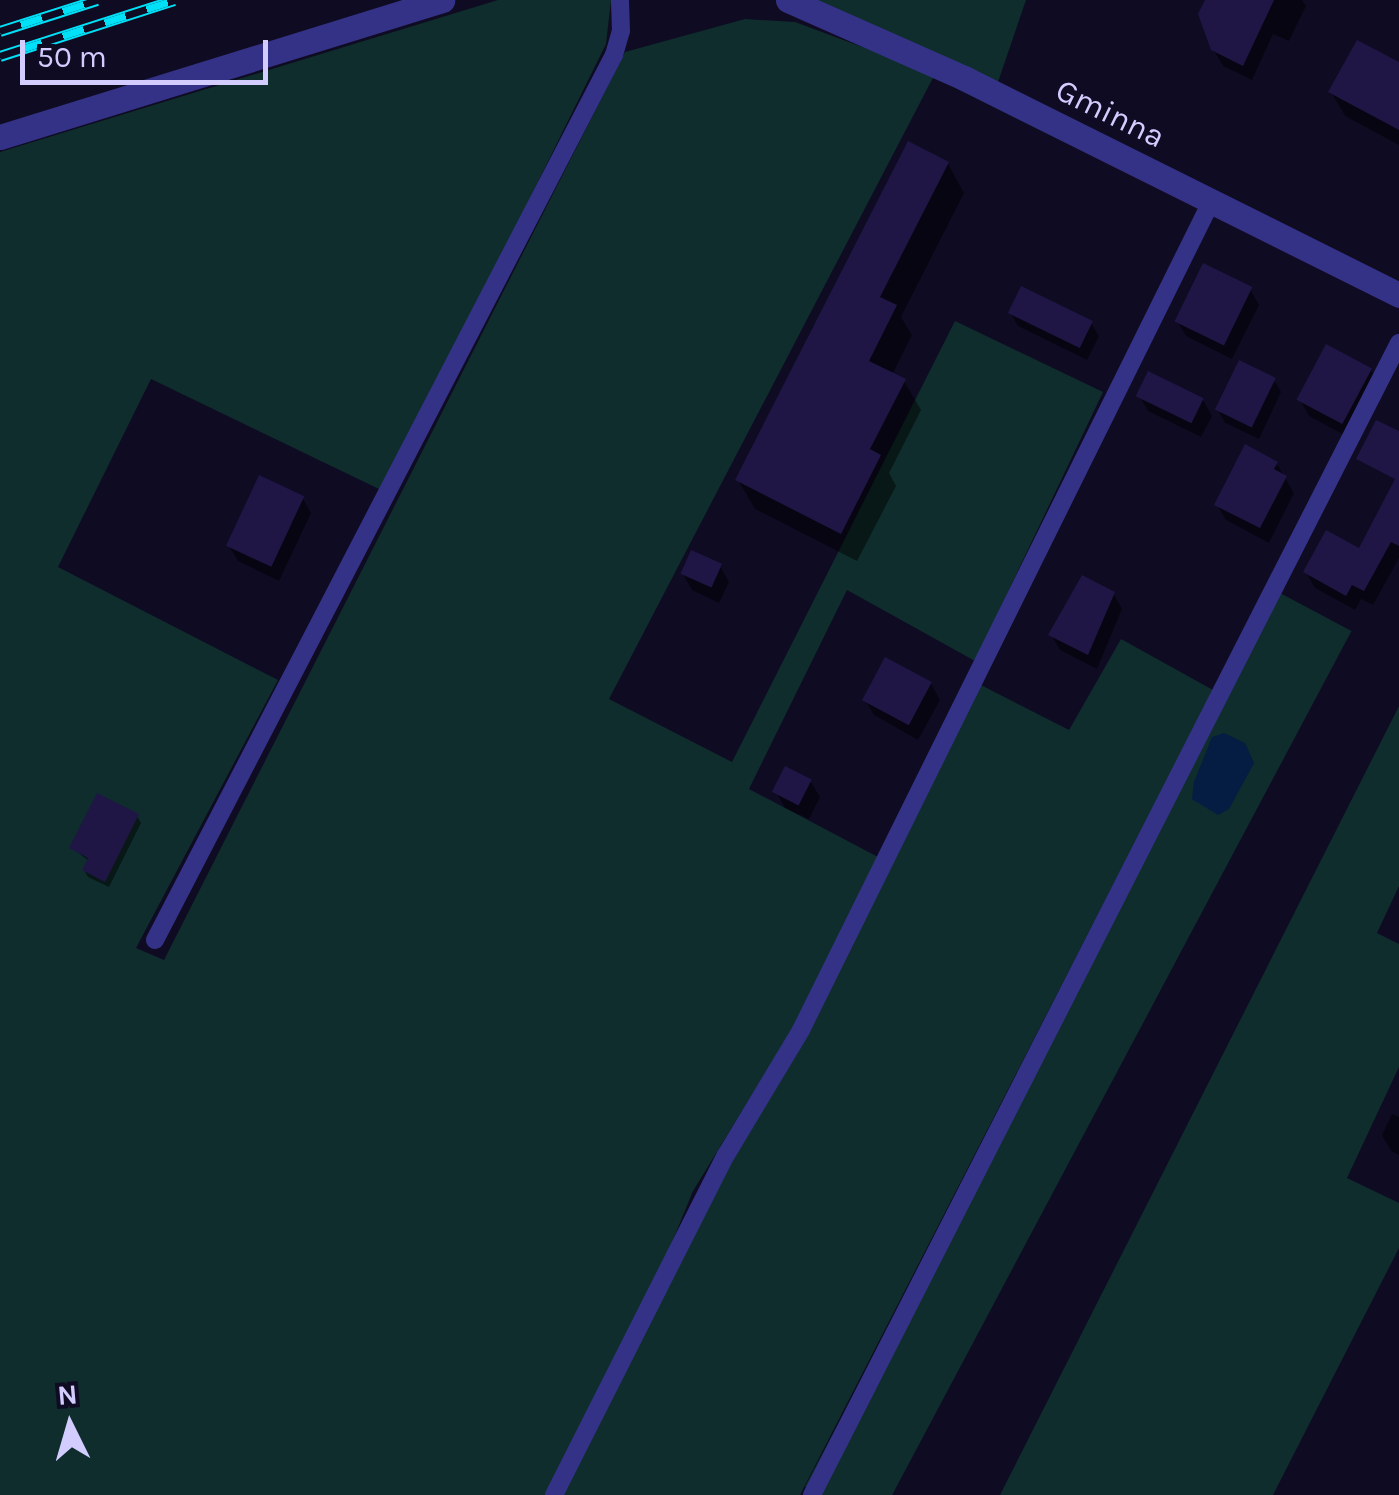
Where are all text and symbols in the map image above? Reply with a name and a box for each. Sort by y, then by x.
scale bar [25,20,272,82]
text: 50 m [37,39,107,75]
street label: Gminna [1049,71,1171,157]
north arrow [20,1375,120,1475]
text: N [56,1377,79,1412]

